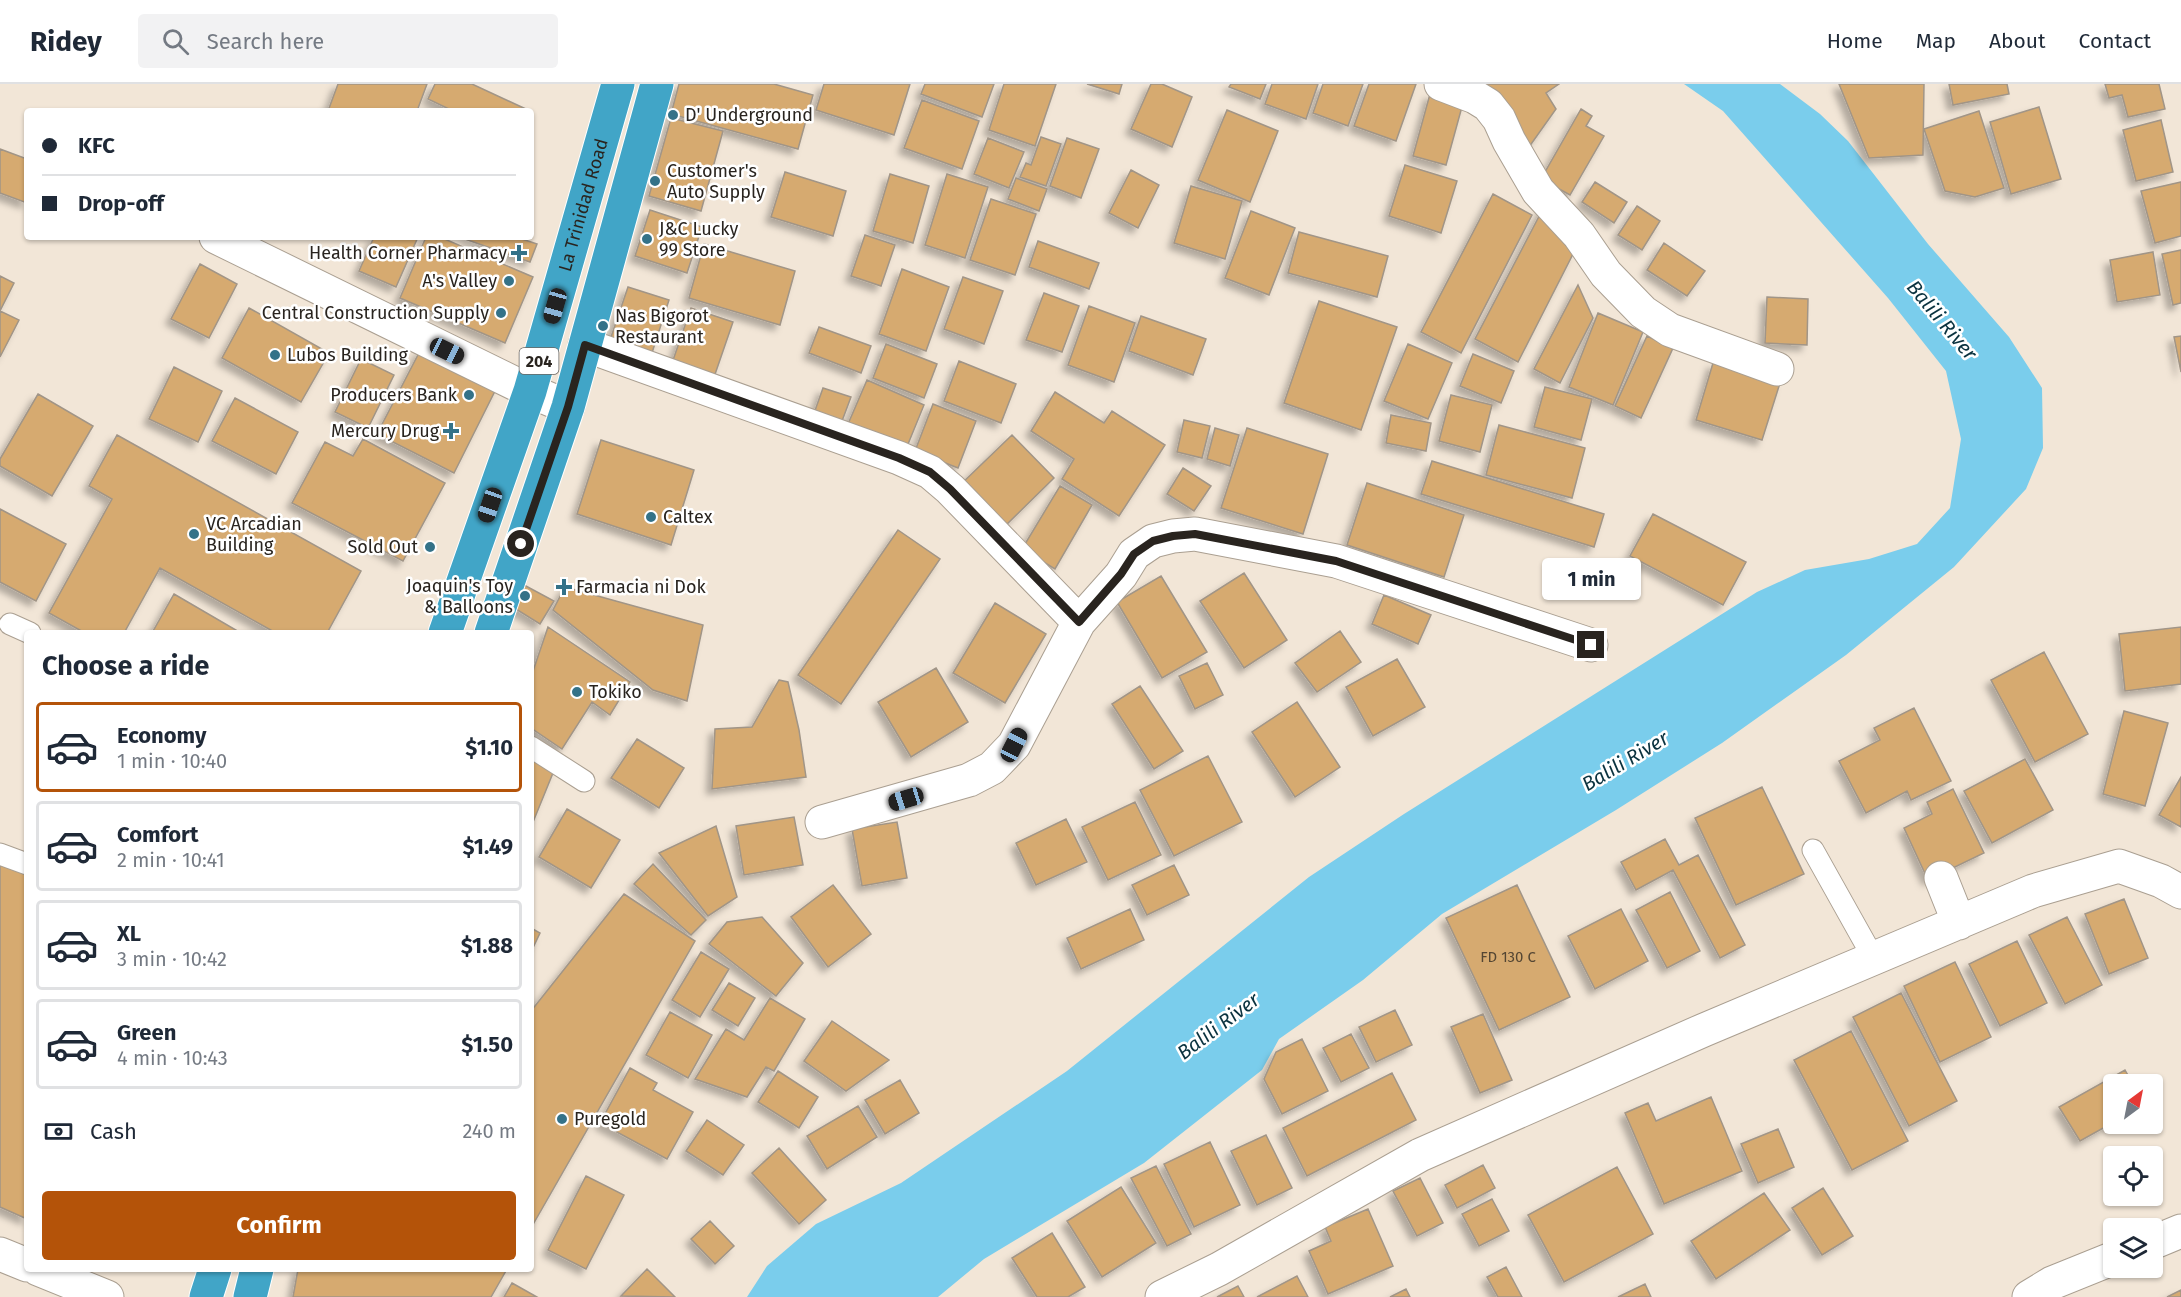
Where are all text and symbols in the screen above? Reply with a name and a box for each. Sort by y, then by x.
search box [138,14,558,68]
text: Ridey [30,25,102,58]
icon: search [159,25,192,58]
text: Search here [207,28,324,55]
text: Home [1827,28,1883,54]
text: Map [1916,28,1956,54]
text: About [1989,28,2046,54]
text: Contact [2079,28,2151,54]
place label: D' Underground [685,104,813,126]
marker: D' Underground [666,108,680,122]
text: KFC [78,132,115,159]
street label: La Trinidad Road [554,136,613,274]
place label: Customer's Auto Supply [667,160,765,203]
marker: Customer's Auto Supply [648,174,662,188]
text: Drop-off [78,190,164,217]
place label: J&C Lucky 99 Store [659,218,738,261]
marker: J&C Lucky 99 Store [640,232,654,246]
place label: Health Corner Pharmacy [309,242,507,264]
marker: Health Corner Pharmacy [512,246,526,260]
place label: A's Valley [422,270,497,292]
marker: A's Valley [502,274,516,288]
water label: Balili River [1902,275,1983,366]
car [541,286,569,326]
place label: Central Construction Supply [262,302,489,324]
place label: Nas Bigorot Restaurant [615,305,710,348]
marker: Central Construction Supply [494,306,508,320]
marker: Nas Bigorot Restaurant [596,319,610,333]
car [427,335,467,367]
place label: Lubos Building [287,344,409,366]
marker: Lubos Building [268,348,282,362]
road number: 204 [520,348,558,374]
place label: Producers Bank [330,384,458,406]
marker: Producers Bank [462,388,476,402]
place label: Mercury Drug [331,420,440,442]
marker: Mercury Drug [444,424,458,438]
car [476,485,504,525]
place label: Caltex [663,506,713,528]
marker: Caltex [644,510,658,524]
place label: VC Arcadian Building [206,513,302,556]
marker: VC Arcadian Building [187,527,201,541]
route start [507,530,534,557]
place label: Sold Out [348,536,418,558]
marker: Sold Out [423,540,437,554]
callout: 1 min [1542,558,1640,600]
text: 1 min [1567,567,1616,591]
place label: Joaquin's Toy & Balloons [406,575,513,618]
place label: Farmacia ni Dok [576,576,706,598]
marker: Farmacia ni Dok [557,580,571,594]
marker: Joaquin's Toy & Balloons [518,589,532,603]
route end [1577,631,1604,658]
text: Choose a ride [42,650,209,682]
place label: Tokiko [589,681,642,703]
marker: Tokiko [570,685,584,699]
icon: car [45,720,99,774]
text: Economy [117,722,206,749]
car [998,725,1030,765]
water label: Balili River [1577,725,1674,796]
text: $1.10 [465,734,513,761]
text: 1 min · 10:40 [117,749,227,773]
car [886,785,926,813]
icon: car [45,819,99,873]
text: Comfort [117,821,198,848]
text: $1.49 [462,833,513,860]
text: 2 min · 10:41 [117,848,225,872]
icon: car [45,918,99,972]
text: XL [117,920,141,947]
text: $1.88 [461,932,513,959]
text: 3 min · 10:42 [117,947,227,971]
house number: FD 130 C [1480,948,1536,966]
water label: Balili River [1172,987,1265,1065]
icon: car [45,1017,99,1071]
text: Green [117,1019,176,1046]
text: $1.50 [461,1031,513,1058]
text: 4 min · 10:43 [117,1046,228,1070]
north arrow [2103,1074,2163,1134]
map controls [2103,1074,2163,1278]
place label: Puregold [574,1108,646,1130]
marker: Puregold [555,1112,569,1126]
icon: cash [42,1115,75,1148]
text: Cash [90,1118,137,1145]
text: 240 m [462,1119,516,1143]
button: locate [2103,1146,2163,1206]
button: Confirm [42,1191,516,1260]
button: layers [2103,1218,2163,1278]

